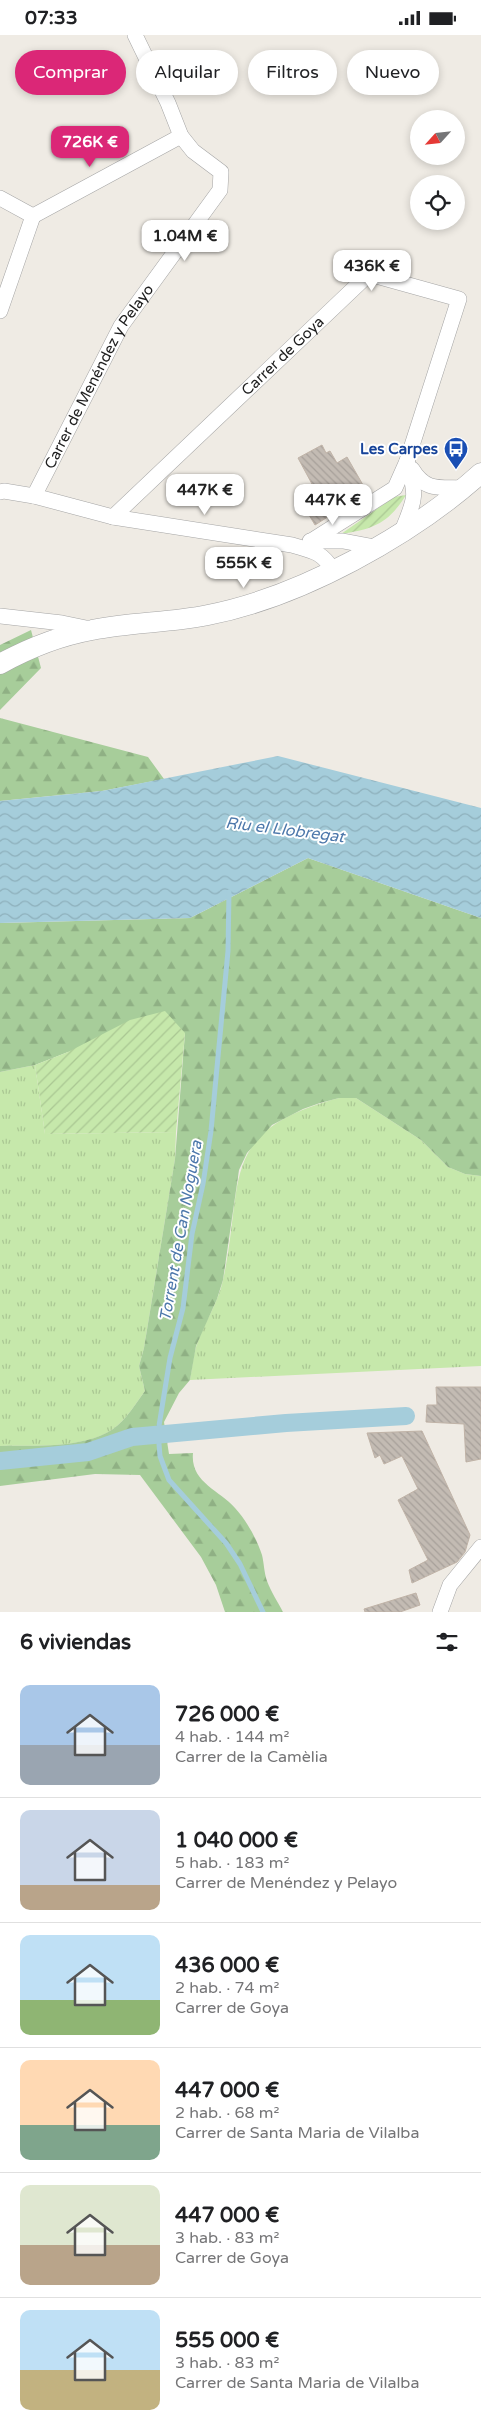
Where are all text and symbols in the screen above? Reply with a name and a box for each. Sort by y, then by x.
text: 07:33 [25,7,78,29]
chip: Comprar [15,50,126,95]
chip: Alquilar [136,50,238,95]
chip: Filtros [248,50,337,95]
chip: Nuevo [347,50,439,95]
north arrow [410,110,465,165]
map controls [410,110,465,230]
pin: 726K € [49,125,131,168]
text: 726K € [62,132,118,152]
button: locate [410,175,465,230]
pin: 1.04M € [139,219,231,262]
text: 1.04M € [153,226,217,246]
pin: 436K € [331,249,413,292]
text: 436K € [344,256,400,276]
street label: Carrer de Menéndez y Pelayo [40,281,157,472]
street label: Carrer de Goya [238,313,328,399]
bus stop icon: Les Carpes [443,436,469,470]
place label: Les Carpes [360,440,438,459]
pin: 447K € [164,473,246,516]
text: 447K € [177,480,233,500]
pin: 447K € [292,483,374,526]
text: 447K € [305,490,361,510]
pin: 555K € [203,547,285,589]
text: 555K € [216,553,272,573]
water label: Riu el Llobregat [224,813,347,847]
water label: Torrent de Can Noguera [155,1138,207,1323]
icon: filters [433,1628,461,1656]
text: 6 viviendas [20,1630,131,1655]
text: 726 000 € [175,1702,279,1727]
icon: home [60,1705,120,1765]
text: 4 hab. · 144 m² [175,1727,289,1747]
text: Carrer de la Camèlia [175,1747,328,1767]
text: 1 040 000 € [175,1828,298,1853]
icon: home [60,1830,120,1890]
text: 5 hab. · 183 m² [175,1853,289,1873]
text: Carrer de Menéndez y Pelayo [175,1873,397,1893]
text: 436 000 € [175,1953,279,1978]
icon: home [60,1955,120,2015]
text: 2 hab. · 74 m² [175,1978,279,1998]
text: Carrer de Goya [175,1998,289,2018]
text: 447 000 € [175,2078,279,2103]
icon: home [60,2080,120,2140]
text: 2 hab. · 68 m² [175,2103,279,2123]
text: Carrer de Santa Maria de Vilalba [175,2123,419,2143]
text: 447 000 € [175,2203,279,2228]
icon: home [60,2205,120,2265]
text: 3 hab. · 83 m² [175,2228,279,2248]
text: Carrer de Goya [175,2248,289,2268]
text: 555 000 € [175,2328,279,2353]
icon: home [60,2330,120,2390]
text: 3 hab. · 83 m² [175,2353,279,2373]
text: Carrer de Santa Maria de Vilalba [175,2373,419,2393]

